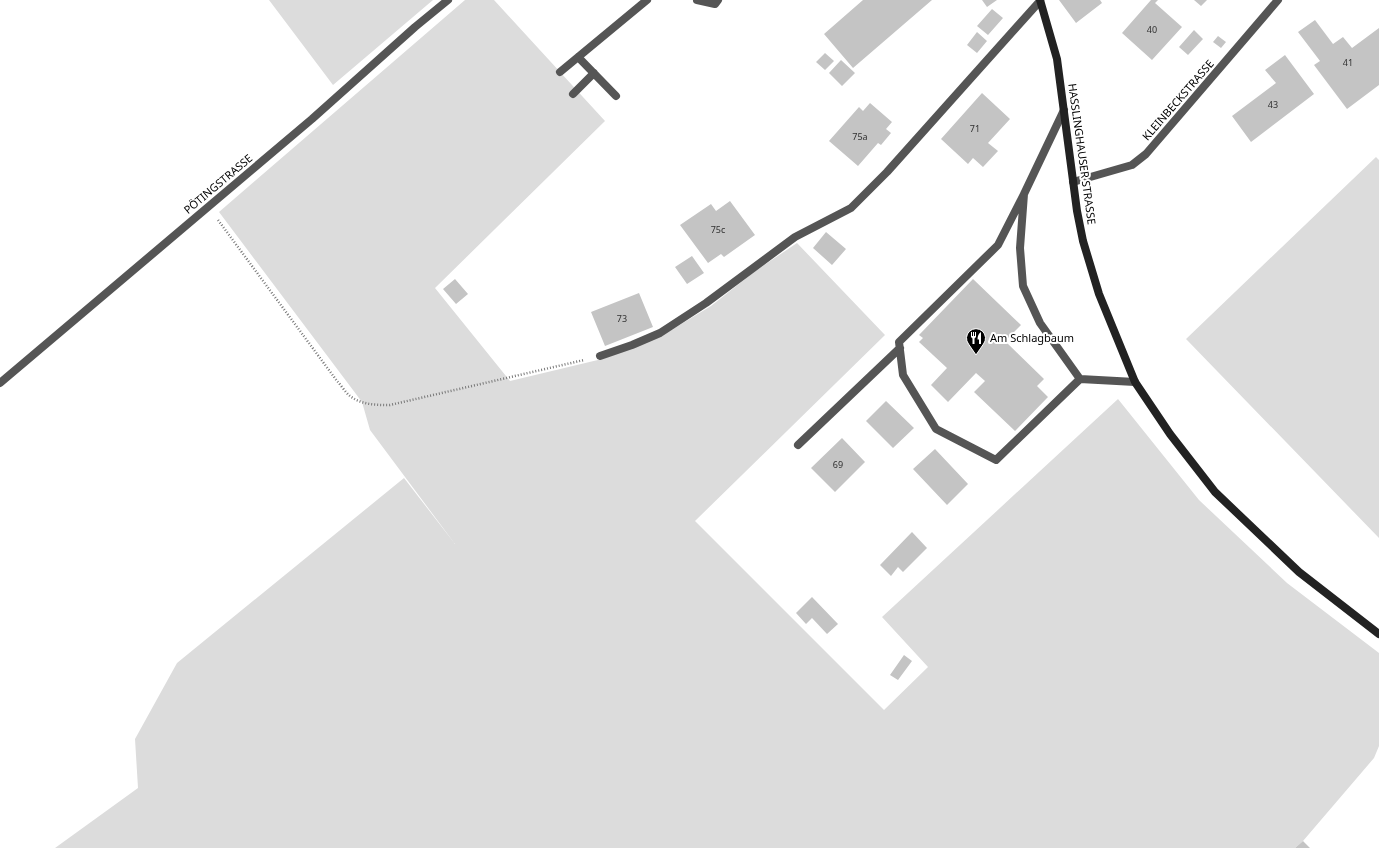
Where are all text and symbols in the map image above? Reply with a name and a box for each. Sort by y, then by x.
house number: 40 [1147,23,1157,36]
street label: KLEINBECKSTRASSE [1138,56,1217,143]
house number: 41 [1343,56,1353,69]
street label: HASSLINGHAUSER STRASSE [1065,82,1100,225]
house number: 43 [1268,98,1278,111]
house number: 71 [970,122,980,135]
house number: 75a [852,130,868,143]
street label: PÖTINGSTRASSE [180,150,255,217]
house number: 75c [711,223,726,236]
house number: 73 [617,312,627,325]
restaurant icon: Am Schlagbaum [965,327,987,355]
place label: Am Schlagbaum [990,330,1074,345]
house number: 69 [833,458,843,471]

